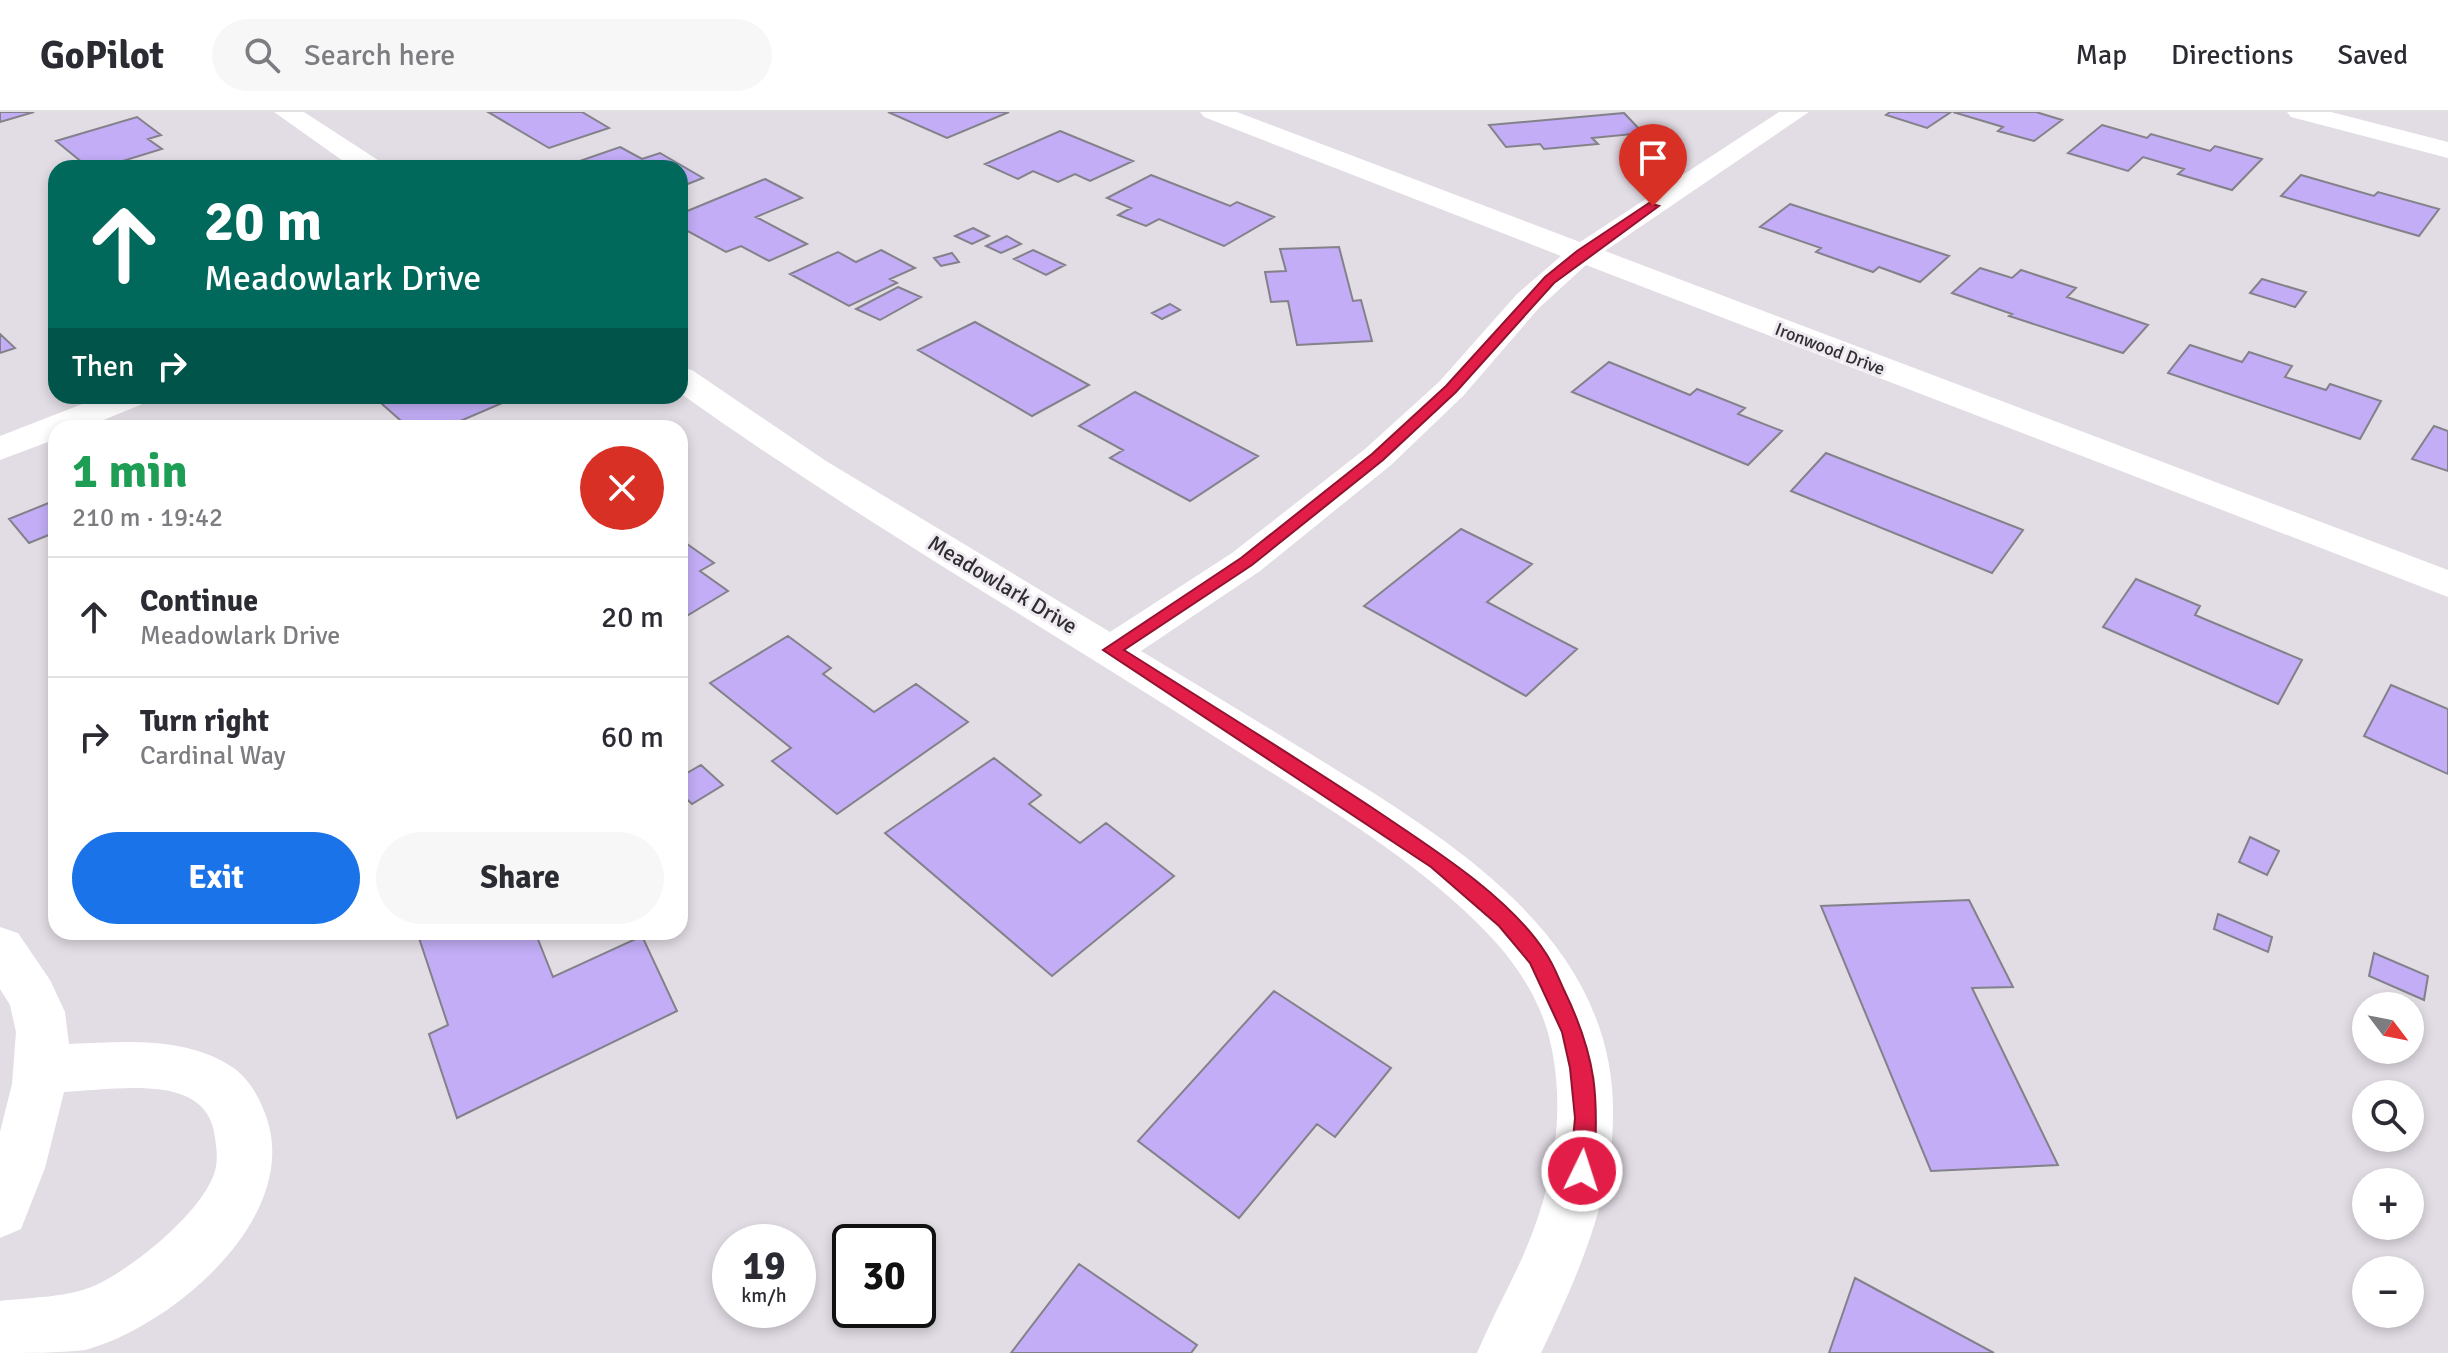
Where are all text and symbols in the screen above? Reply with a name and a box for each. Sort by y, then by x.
search box [212,19,772,91]
text: GoPilot [40,32,164,79]
icon: search [240,33,284,77]
text: Search here [304,37,455,74]
text: Map [2075,38,2127,72]
text: Directions [2171,38,2293,72]
text: Saved [2337,38,2408,72]
pin [1619,124,1687,206]
icon: arrive [1631,136,1675,180]
text: 20 m [204,187,322,256]
icon: ahead [72,192,176,296]
text: Meadowlark Drive [204,256,481,301]
street label: Ironwood Drive [1772,318,1888,380]
icon: right [150,344,194,388]
text: Then [72,348,134,385]
text: 1 min [72,442,188,501]
button: close [580,446,664,530]
text: 210 m · 19:42 [72,502,223,534]
street label: Meadowlark Drive [923,529,1082,640]
text: Continue [140,583,258,620]
icon: ahead [72,595,116,639]
text: 20 m [601,599,664,636]
text: Meadowlark Drive [140,620,340,652]
text: Turn right [140,703,269,740]
icon: right [72,715,116,759]
text: 60 m [601,719,664,756]
text: Cardinal Way [140,740,286,772]
button: Exit [72,832,360,924]
button: Share [376,832,664,924]
north arrow [2352,992,2424,1064]
map controls [2352,992,2424,1328]
button: search [2352,1080,2424,1152]
position arrow [1540,1129,1624,1213]
button: + [2352,1168,2424,1240]
speed limit sign: 30 [832,1224,936,1328]
text: 19 [742,1241,786,1291]
button: − [2352,1256,2424,1328]
text: km/h [741,1283,787,1308]

